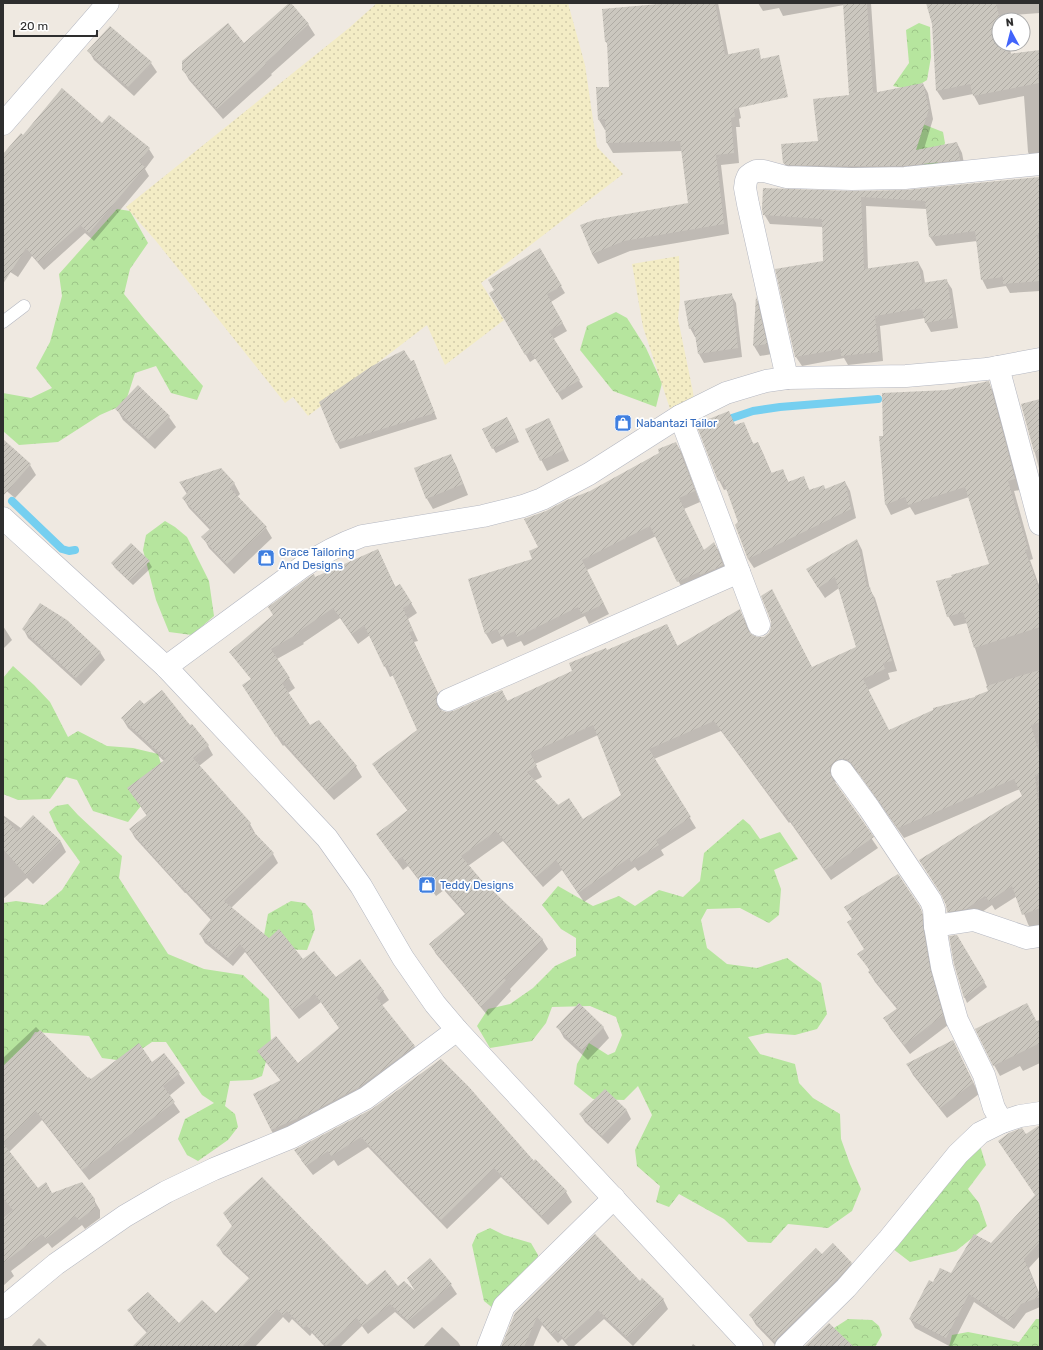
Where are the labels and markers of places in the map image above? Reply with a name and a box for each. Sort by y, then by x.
shop icon: Nabantazi Tailor [613,413,633,433]
place label: Nabantazi Tailor [636,417,718,430]
place label: Grace Tailoring And Designs [279,546,354,572]
shop icon: Grace Tailoring And Designs [256,548,276,568]
shop icon: Teddy Designs [417,875,437,895]
place label: Teddy Designs [440,879,514,892]

